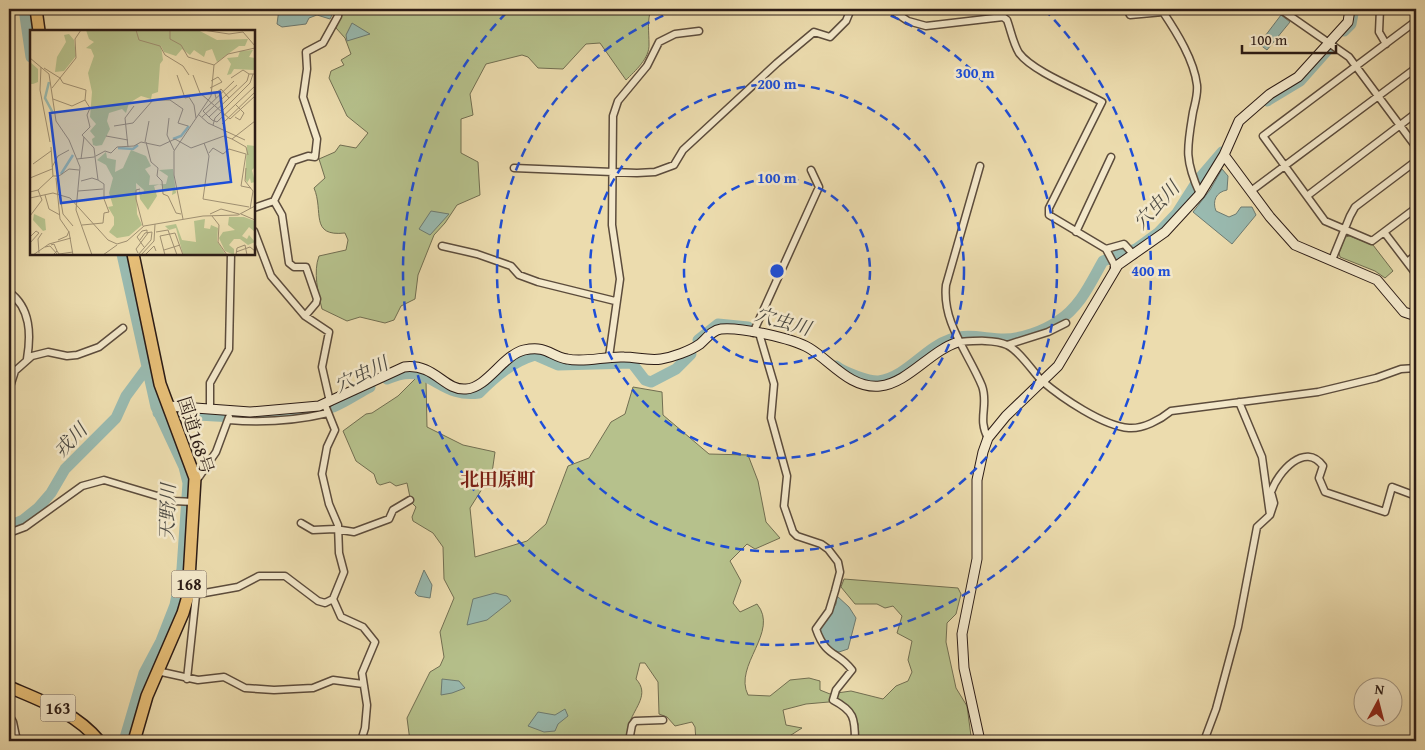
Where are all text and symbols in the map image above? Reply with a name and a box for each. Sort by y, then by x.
scale bar [1242,22,1336,54]
text: 100 m [1250,29,1288,50]
inset map [30,30,255,255]
text: 300 m [955,62,995,83]
text: 200 m [757,73,797,94]
text: 100 m [757,167,797,188]
water label: 穴虫川 [1126,173,1187,235]
text: 400 m [1131,260,1171,281]
centre of rings [768,262,786,280]
water label: 穴虫川 [752,300,816,343]
water label: 穴虫川 [329,348,395,399]
street label: 国道168号 [171,393,221,477]
water label: 戎川 [47,415,95,463]
district label: 北田原町 [460,465,536,493]
water label: 天野川 [152,481,182,541]
road number: 168 [172,570,206,598]
north arrow [1352,678,1402,728]
text: N [1374,679,1386,700]
road number: 163 [40,694,76,721]

